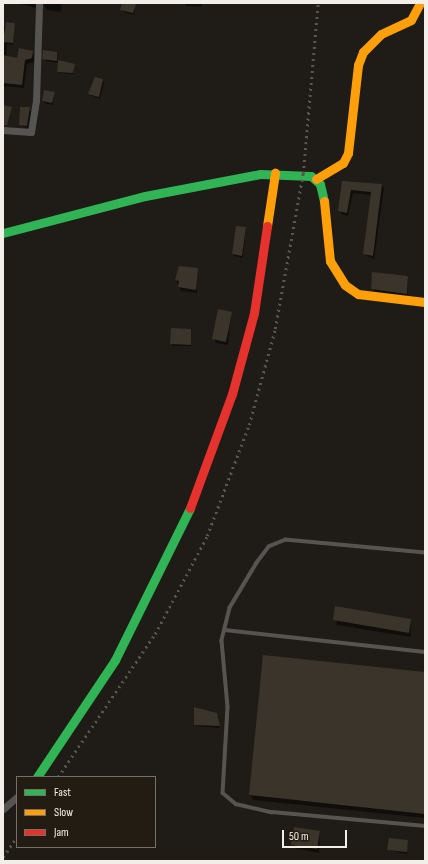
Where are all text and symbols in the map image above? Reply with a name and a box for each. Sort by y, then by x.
legend [16,776,156,848]
text: Fast [54,785,71,800]
text: Slow [54,805,73,820]
scale bar [284,822,349,848]
text: Jam [54,825,69,840]
text: 50 m [289,829,309,844]

